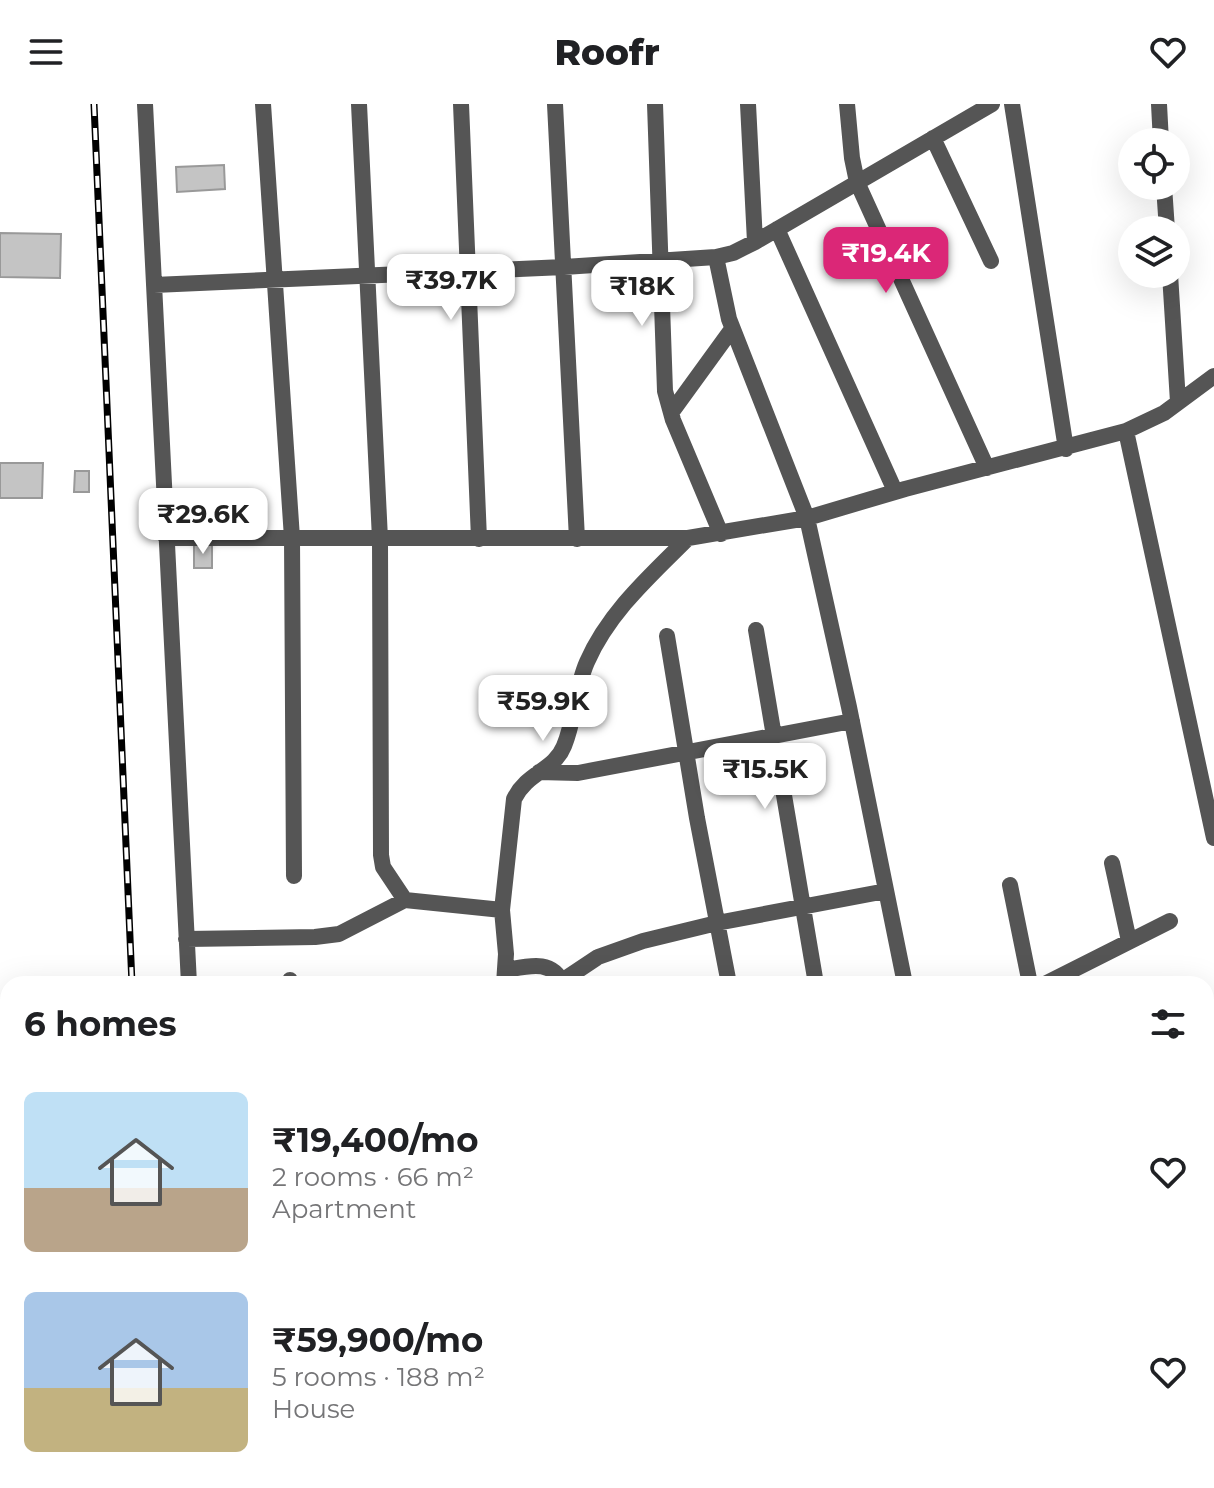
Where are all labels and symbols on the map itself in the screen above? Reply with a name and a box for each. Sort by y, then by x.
pin: ₹19.4K [821,227,951,295]
pin: ₹39.7K [386,254,516,322]
pin: ₹18K [595,260,689,328]
pin: ₹29.6K [138,488,268,556]
pin: ₹59.9K [478,675,608,743]
pin: ₹15.5K [700,743,830,811]

